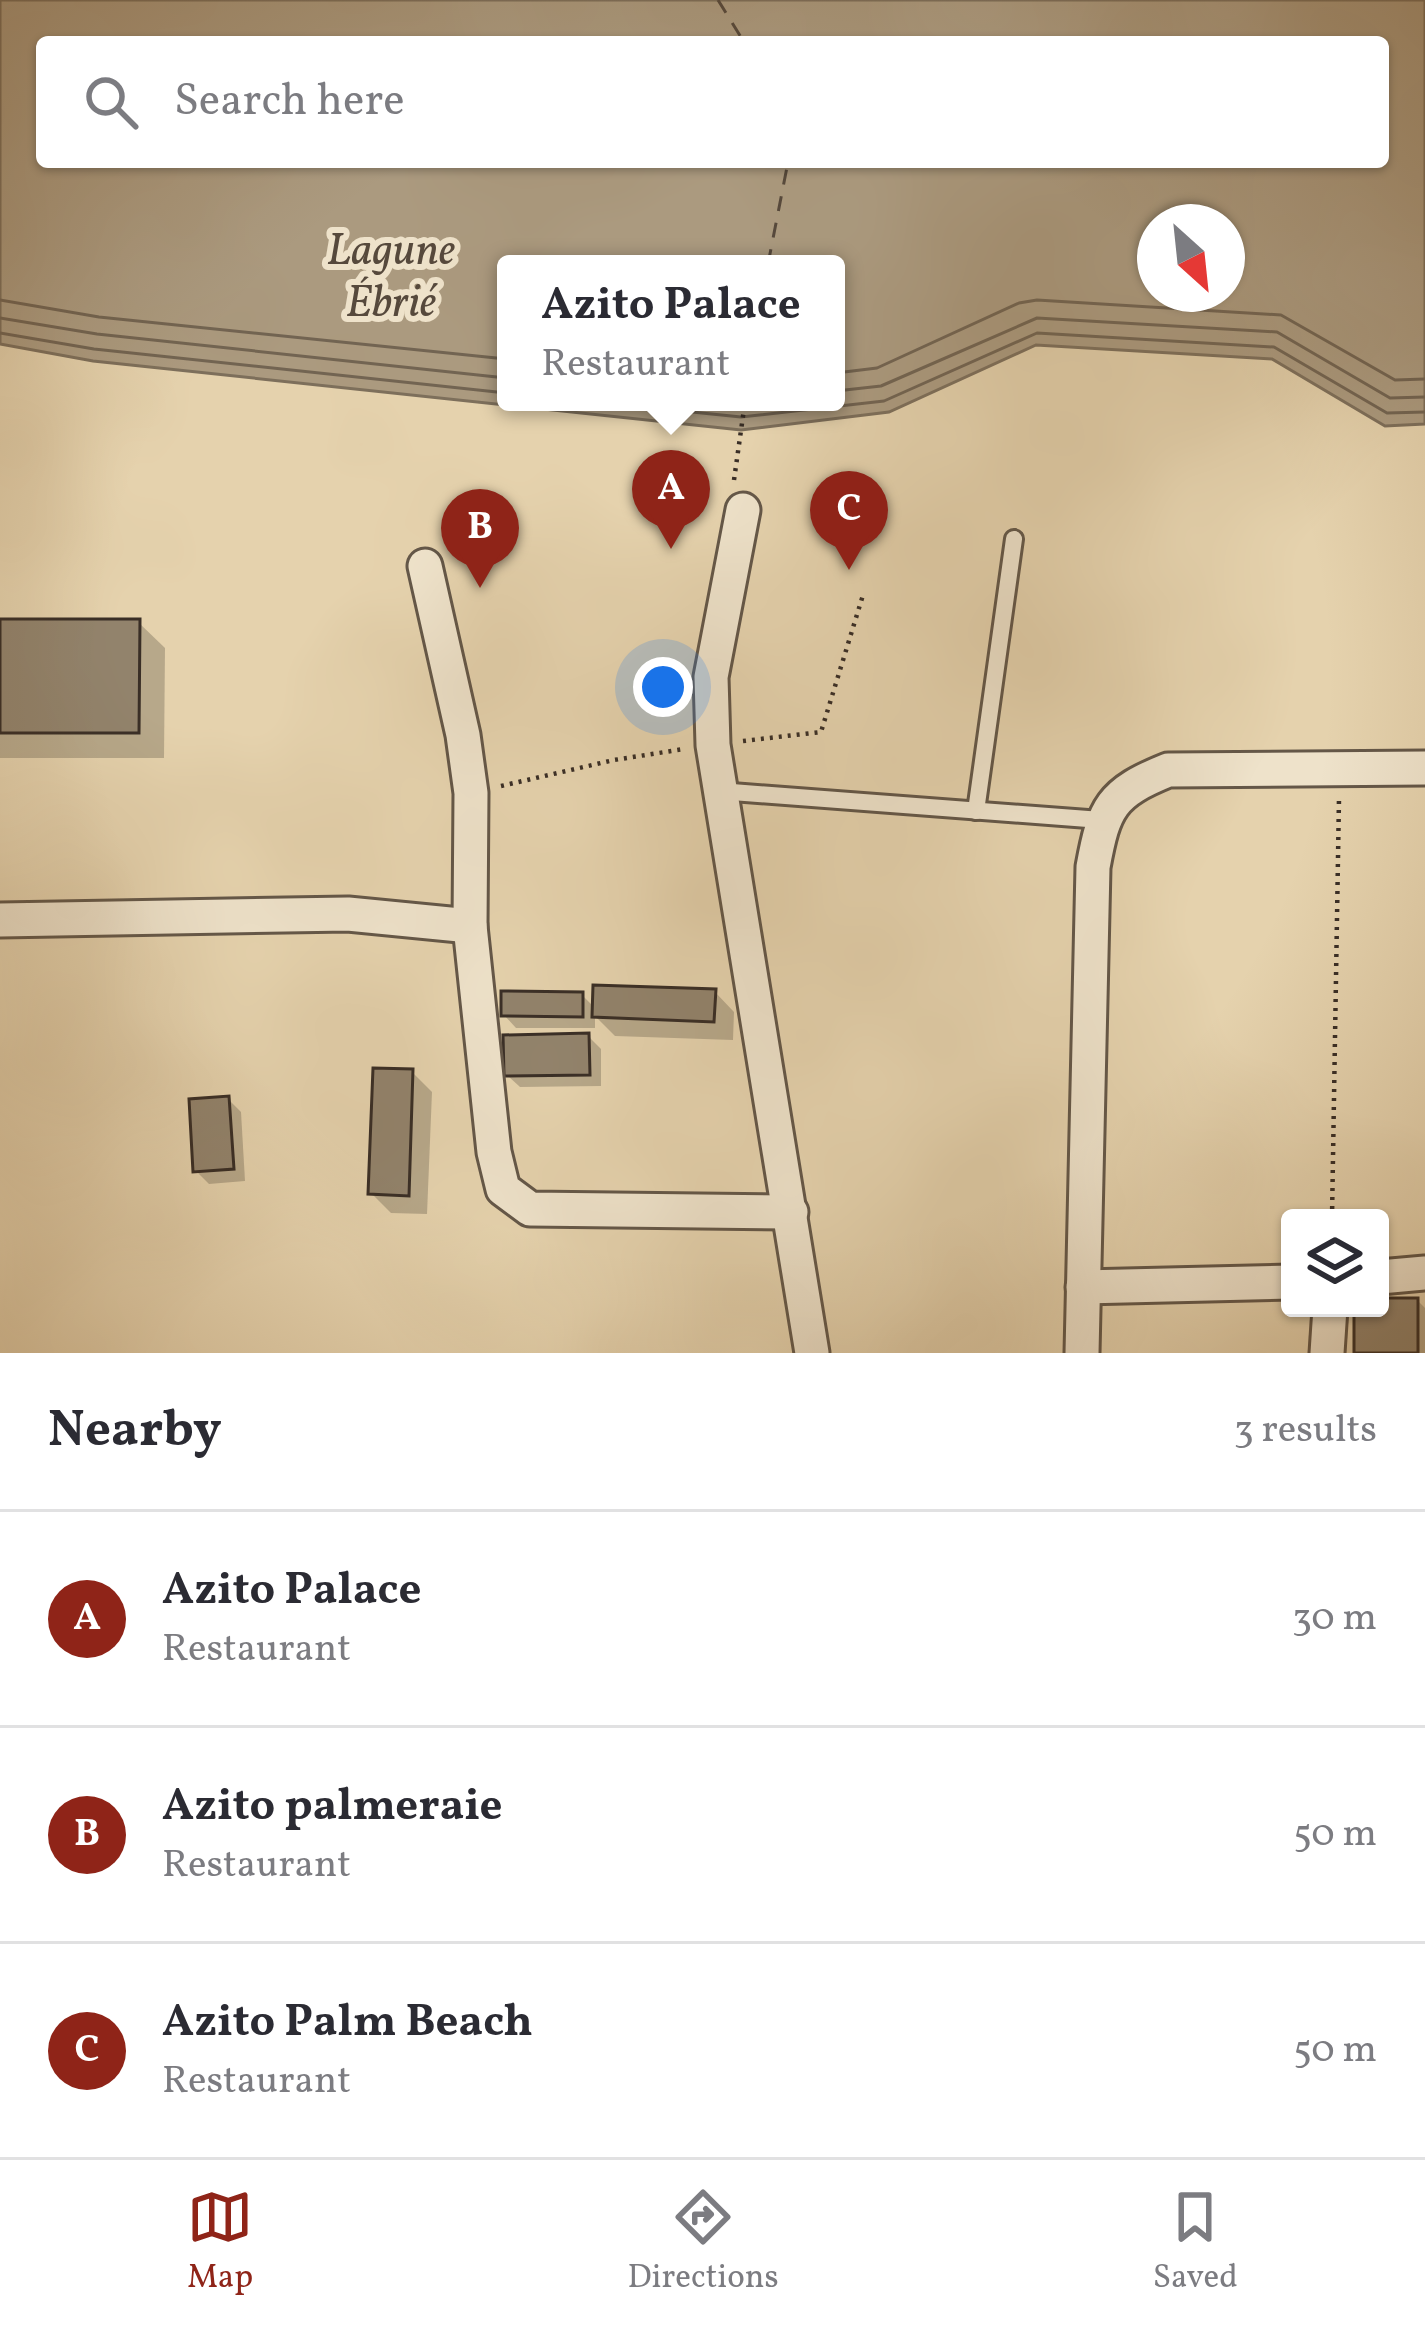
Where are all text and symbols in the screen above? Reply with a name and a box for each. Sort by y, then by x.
search box [36,36,1389,168]
icon: search [78,69,144,135]
text: Search here [174,71,405,134]
north arrow [1137,204,1245,312]
water label: Lagune Ébrié [327,221,456,336]
popup [497,255,845,411]
text: Azito Palace [541,275,801,338]
text: Restaurant [541,338,730,392]
pin: A [632,450,710,549]
pin: C [810,471,888,570]
pin: B [441,489,519,588]
your location [633,657,693,717]
map controls [1281,1209,1389,1317]
button: layers [1281,1209,1389,1317]
text: Nearby [48,1396,222,1467]
text: 3 results [1234,1404,1377,1458]
text: Azito Palace [162,1560,421,1623]
text: A [73,1592,101,1646]
text: 30 m [1292,1592,1377,1646]
text: Restaurant [162,1623,351,1677]
text: Azito palmeraie [162,1776,502,1839]
text: B [74,1808,100,1862]
text: 50 m [1293,1808,1377,1862]
text: Restaurant [162,1839,351,1893]
text: Azito Palm Beach [162,1992,533,2055]
text: C [74,2024,100,2078]
text: 50 m [1293,2024,1377,2078]
text: Restaurant [162,2055,351,2109]
tab: Map [187,2184,253,2302]
tab: Directions [627,2184,779,2302]
tab: Saved [1153,2184,1238,2302]

